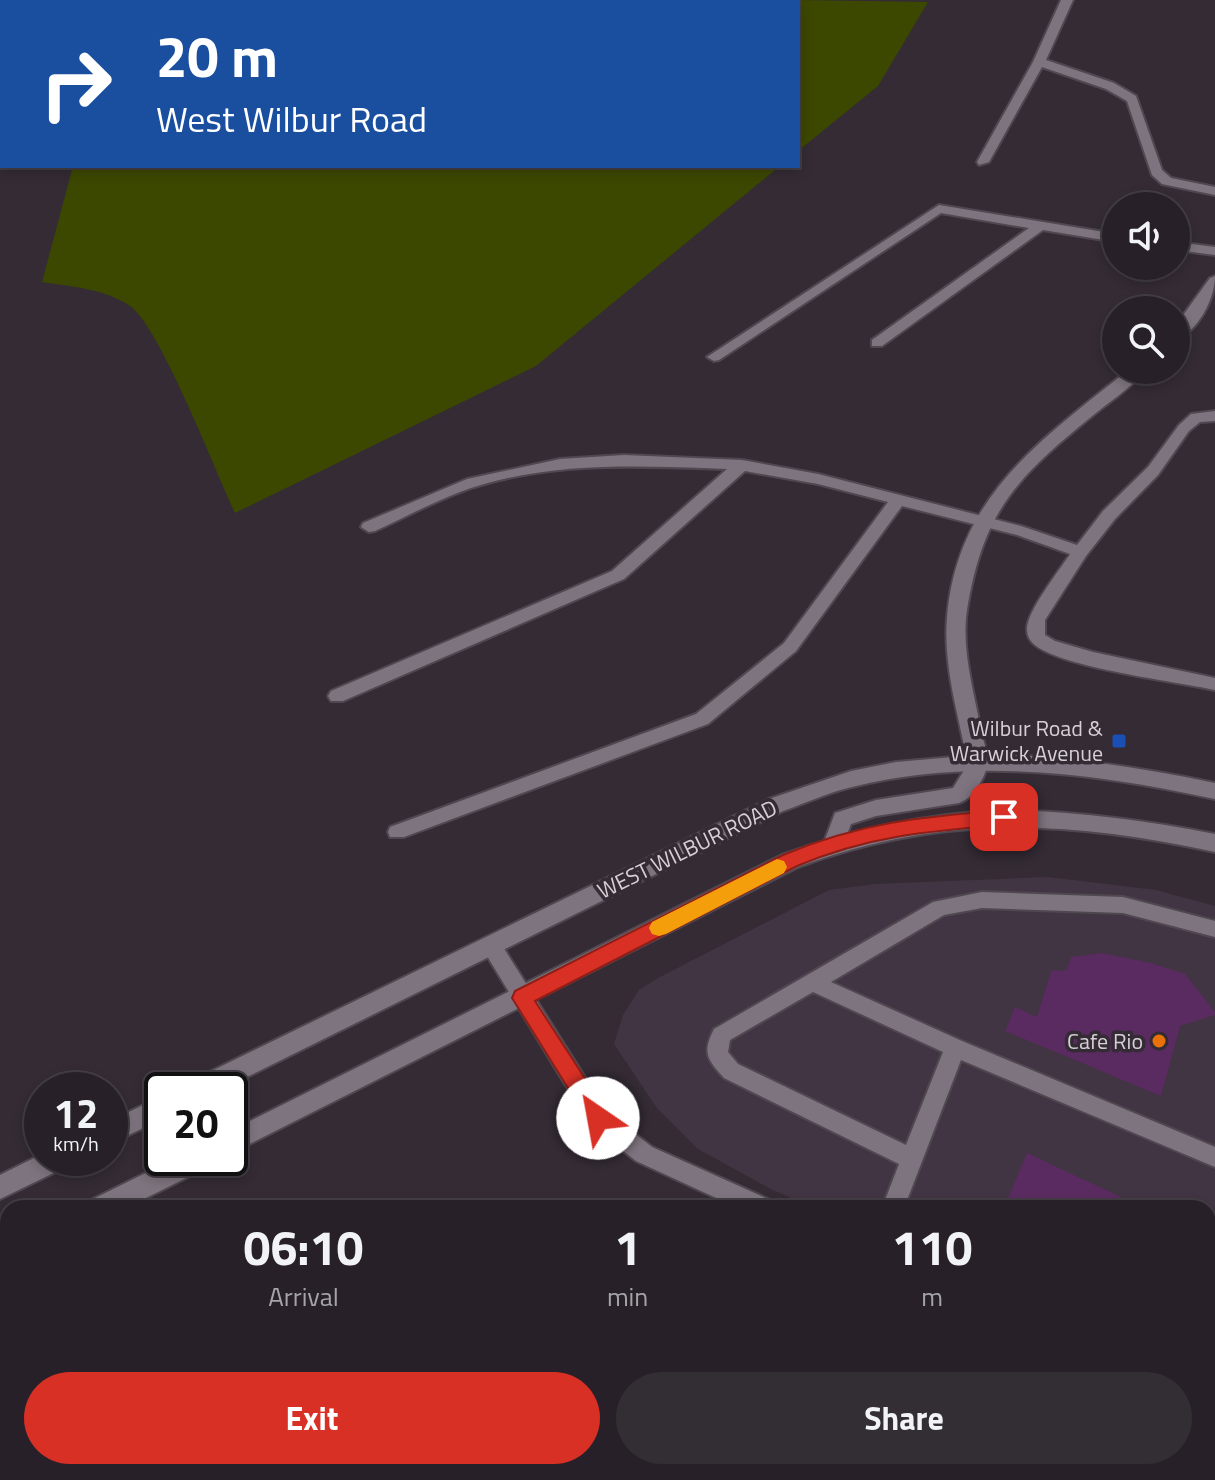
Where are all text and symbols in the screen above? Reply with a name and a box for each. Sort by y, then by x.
text: 20 m [156,14,278,99]
icon: right [24,32,128,136]
text: West Wilbur Road [156,91,427,146]
map controls [1102,192,1190,384]
button: sound [1102,192,1190,280]
button: search [1102,296,1190,384]
place label: Wilbur Road & Warwick Avenue [950,711,1103,770]
marker: Wilbur Road & Warwick Avenue [1110,732,1128,750]
pin [970,783,1038,851]
street label: WEST WILBUR ROAD [591,791,783,907]
icon: arrive [982,795,1026,839]
place label: Cafe Rio [1067,1024,1143,1058]
marker: Cafe Rio [1150,1032,1168,1050]
speed limit sign: 20 [144,1072,248,1176]
position arrow [556,1076,640,1160]
text: 12 [54,1083,98,1144]
text: km/h [53,1128,99,1159]
text: 06:10 [244,1211,363,1284]
text: 1 [614,1211,641,1284]
text: 110 [892,1211,972,1284]
text: Arrival [268,1277,339,1316]
text: min [607,1277,648,1316]
text: m [921,1277,943,1316]
button: Exit [24,1372,600,1464]
button: Share [616,1372,1192,1464]

